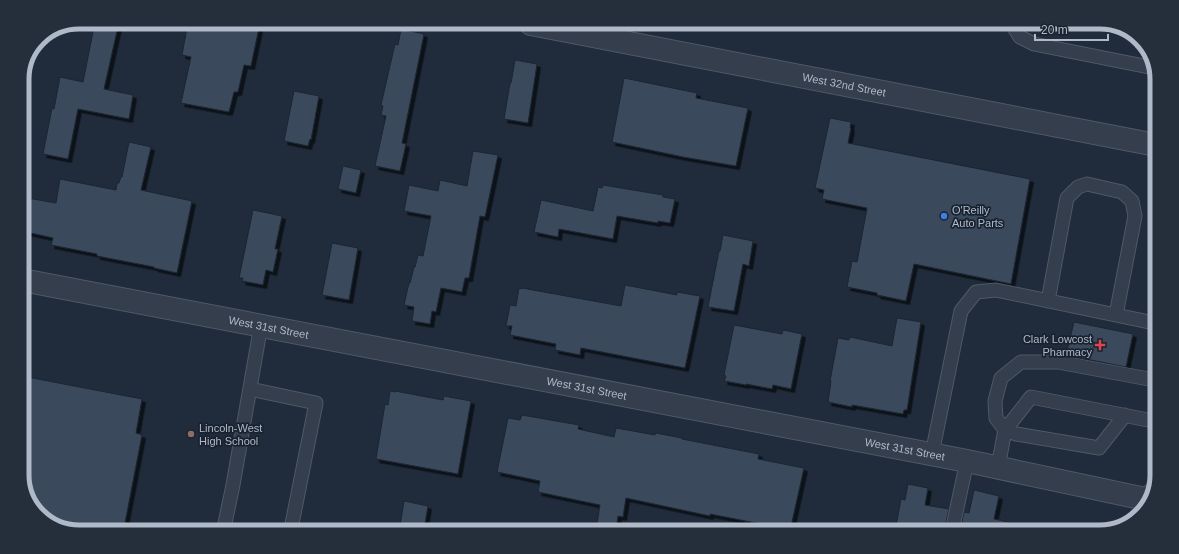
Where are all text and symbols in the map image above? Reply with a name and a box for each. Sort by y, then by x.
scale bar [1035,16,1108,42]
text: 20 m [1041,23,1068,37]
street label: West 32nd Street [801,71,887,99]
place label: O'Reilly Auto Parts [952,204,1004,229]
marker: O'Reilly Auto Parts [939,211,949,221]
street label: West 31st Street [228,314,310,341]
place label: Clark Lowcost Pharmacy [1023,333,1092,358]
marker: Clark Lowcost Pharmacy [1095,340,1105,350]
street label: West 31st Street [546,375,628,402]
place label: Lincoln-West High School [199,422,262,447]
marker: Lincoln-West High School [186,429,196,439]
street label: West 31st Street [864,436,946,463]

